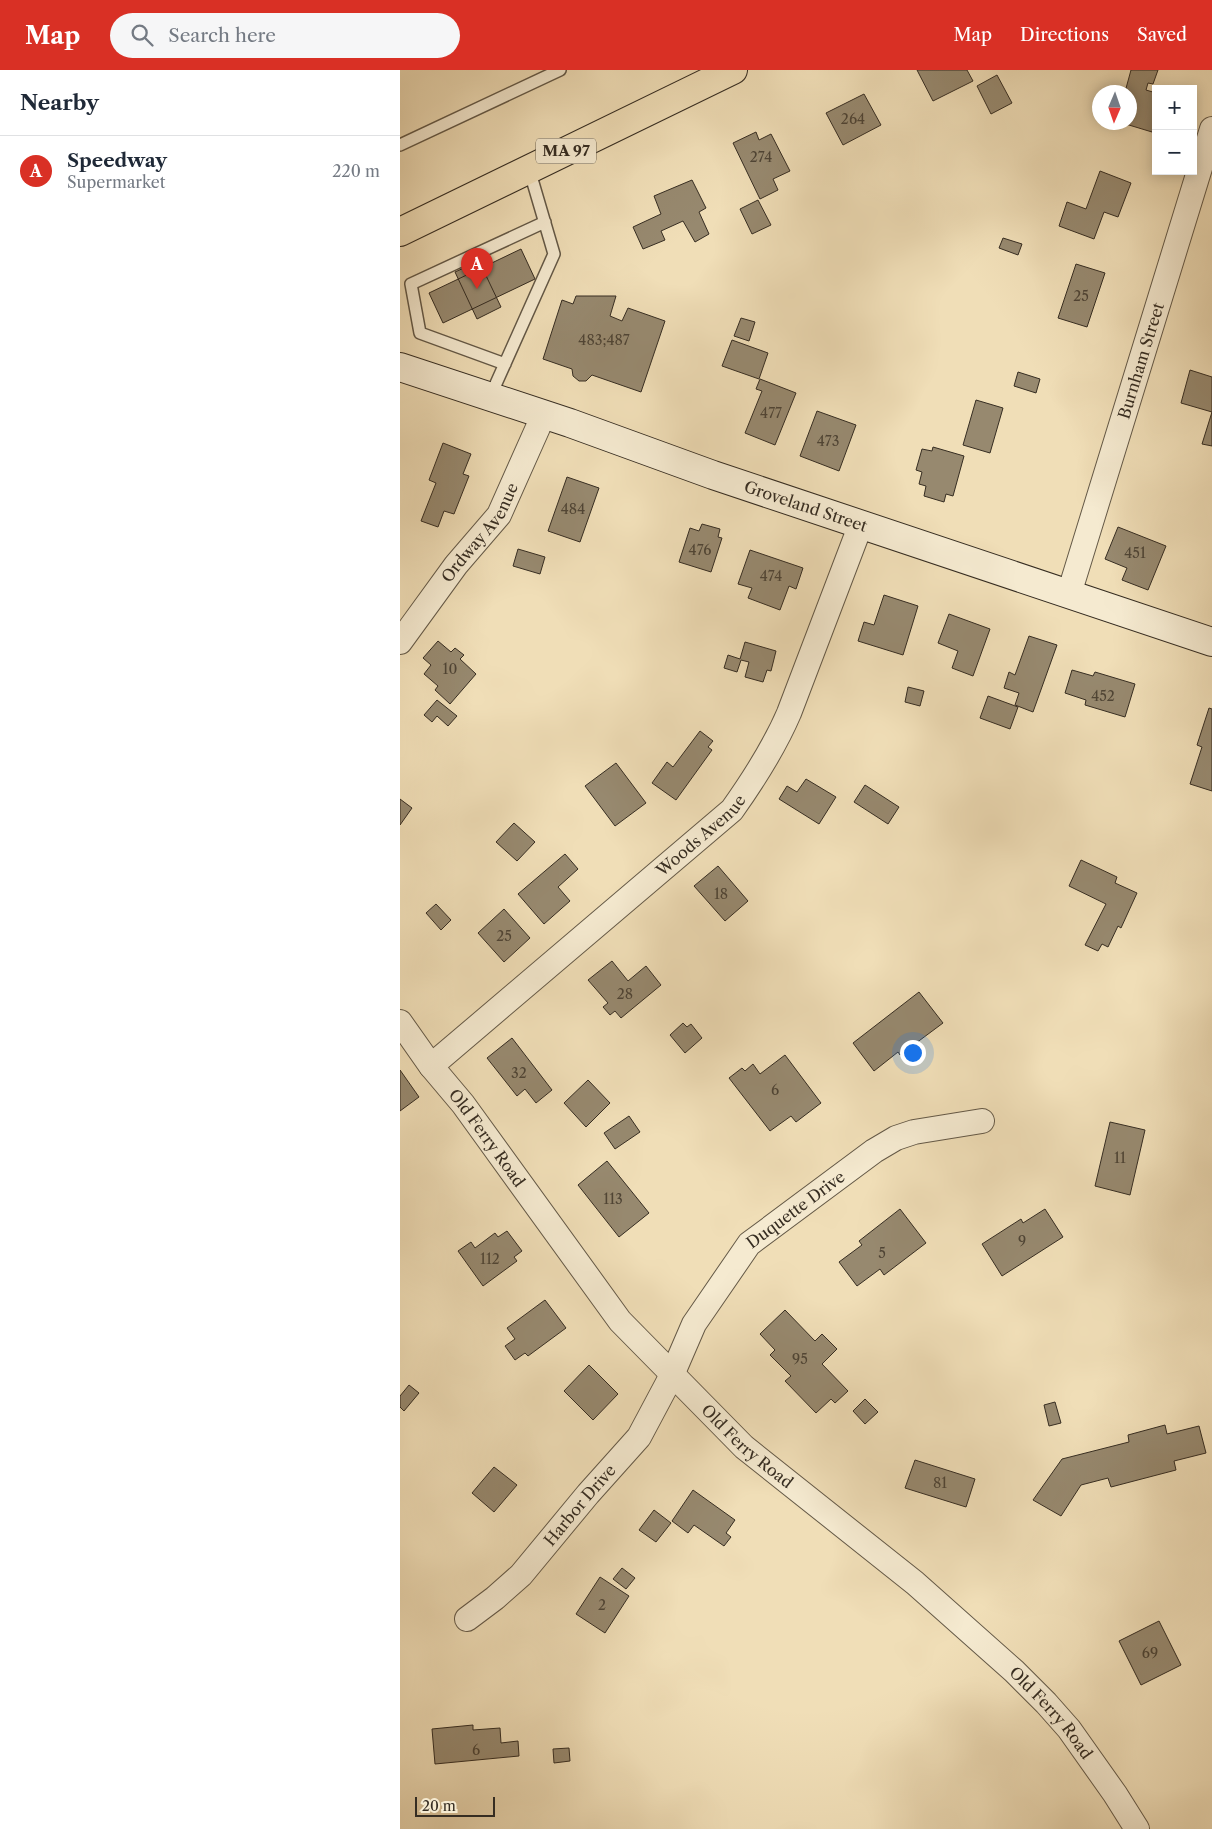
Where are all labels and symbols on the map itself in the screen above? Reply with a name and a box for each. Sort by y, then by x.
north arrow [1092,85,1137,130]
house number: 264 [841,110,865,128]
road number: MA 97 [536,138,596,164]
house number: 274 [750,148,772,166]
pin: A [461,248,493,289]
house number: 25 [1073,287,1089,305]
street label: Burnham Street [1113,300,1168,421]
house number: 483;487 [578,331,630,349]
house number: 477 [760,404,782,422]
house number: 473 [817,432,839,450]
street label: Groveland Street [742,476,870,536]
street label: Ordway Avenue [437,479,522,586]
house number: 484 [561,500,585,518]
house number: 476 [689,541,711,559]
house number: 451 [1124,544,1146,562]
house number: 474 [760,567,782,585]
house number: 10 [443,660,457,678]
house number: 452 [1091,687,1115,705]
street label: Woods Avenue [651,791,750,881]
house number: 18 [714,885,728,903]
house number: 25 [496,927,512,945]
house number: 28 [617,985,633,1003]
your location [900,1040,926,1066]
house number: 32 [511,1064,527,1082]
house number: 6 [771,1081,779,1099]
street label: Old Ferry Road [445,1085,530,1191]
house number: 11 [1114,1149,1126,1167]
street label: Duquette Drive [742,1166,849,1253]
house number: 113 [603,1190,623,1208]
house number: 9 [1018,1232,1026,1250]
house number: 5 [878,1244,886,1262]
house number: 112 [480,1250,500,1268]
house number: 95 [792,1350,808,1368]
street label: Old Ferry Road [697,1400,797,1492]
street label: Harbor Drive [539,1460,620,1550]
house number: 81 [933,1474,947,1492]
house number: 2 [598,1596,606,1614]
house number: 69 [1142,1644,1158,1662]
street label: Old Ferry Road [1005,1662,1097,1763]
house number: 6 [472,1741,480,1759]
scale bar [415,1794,495,1817]

